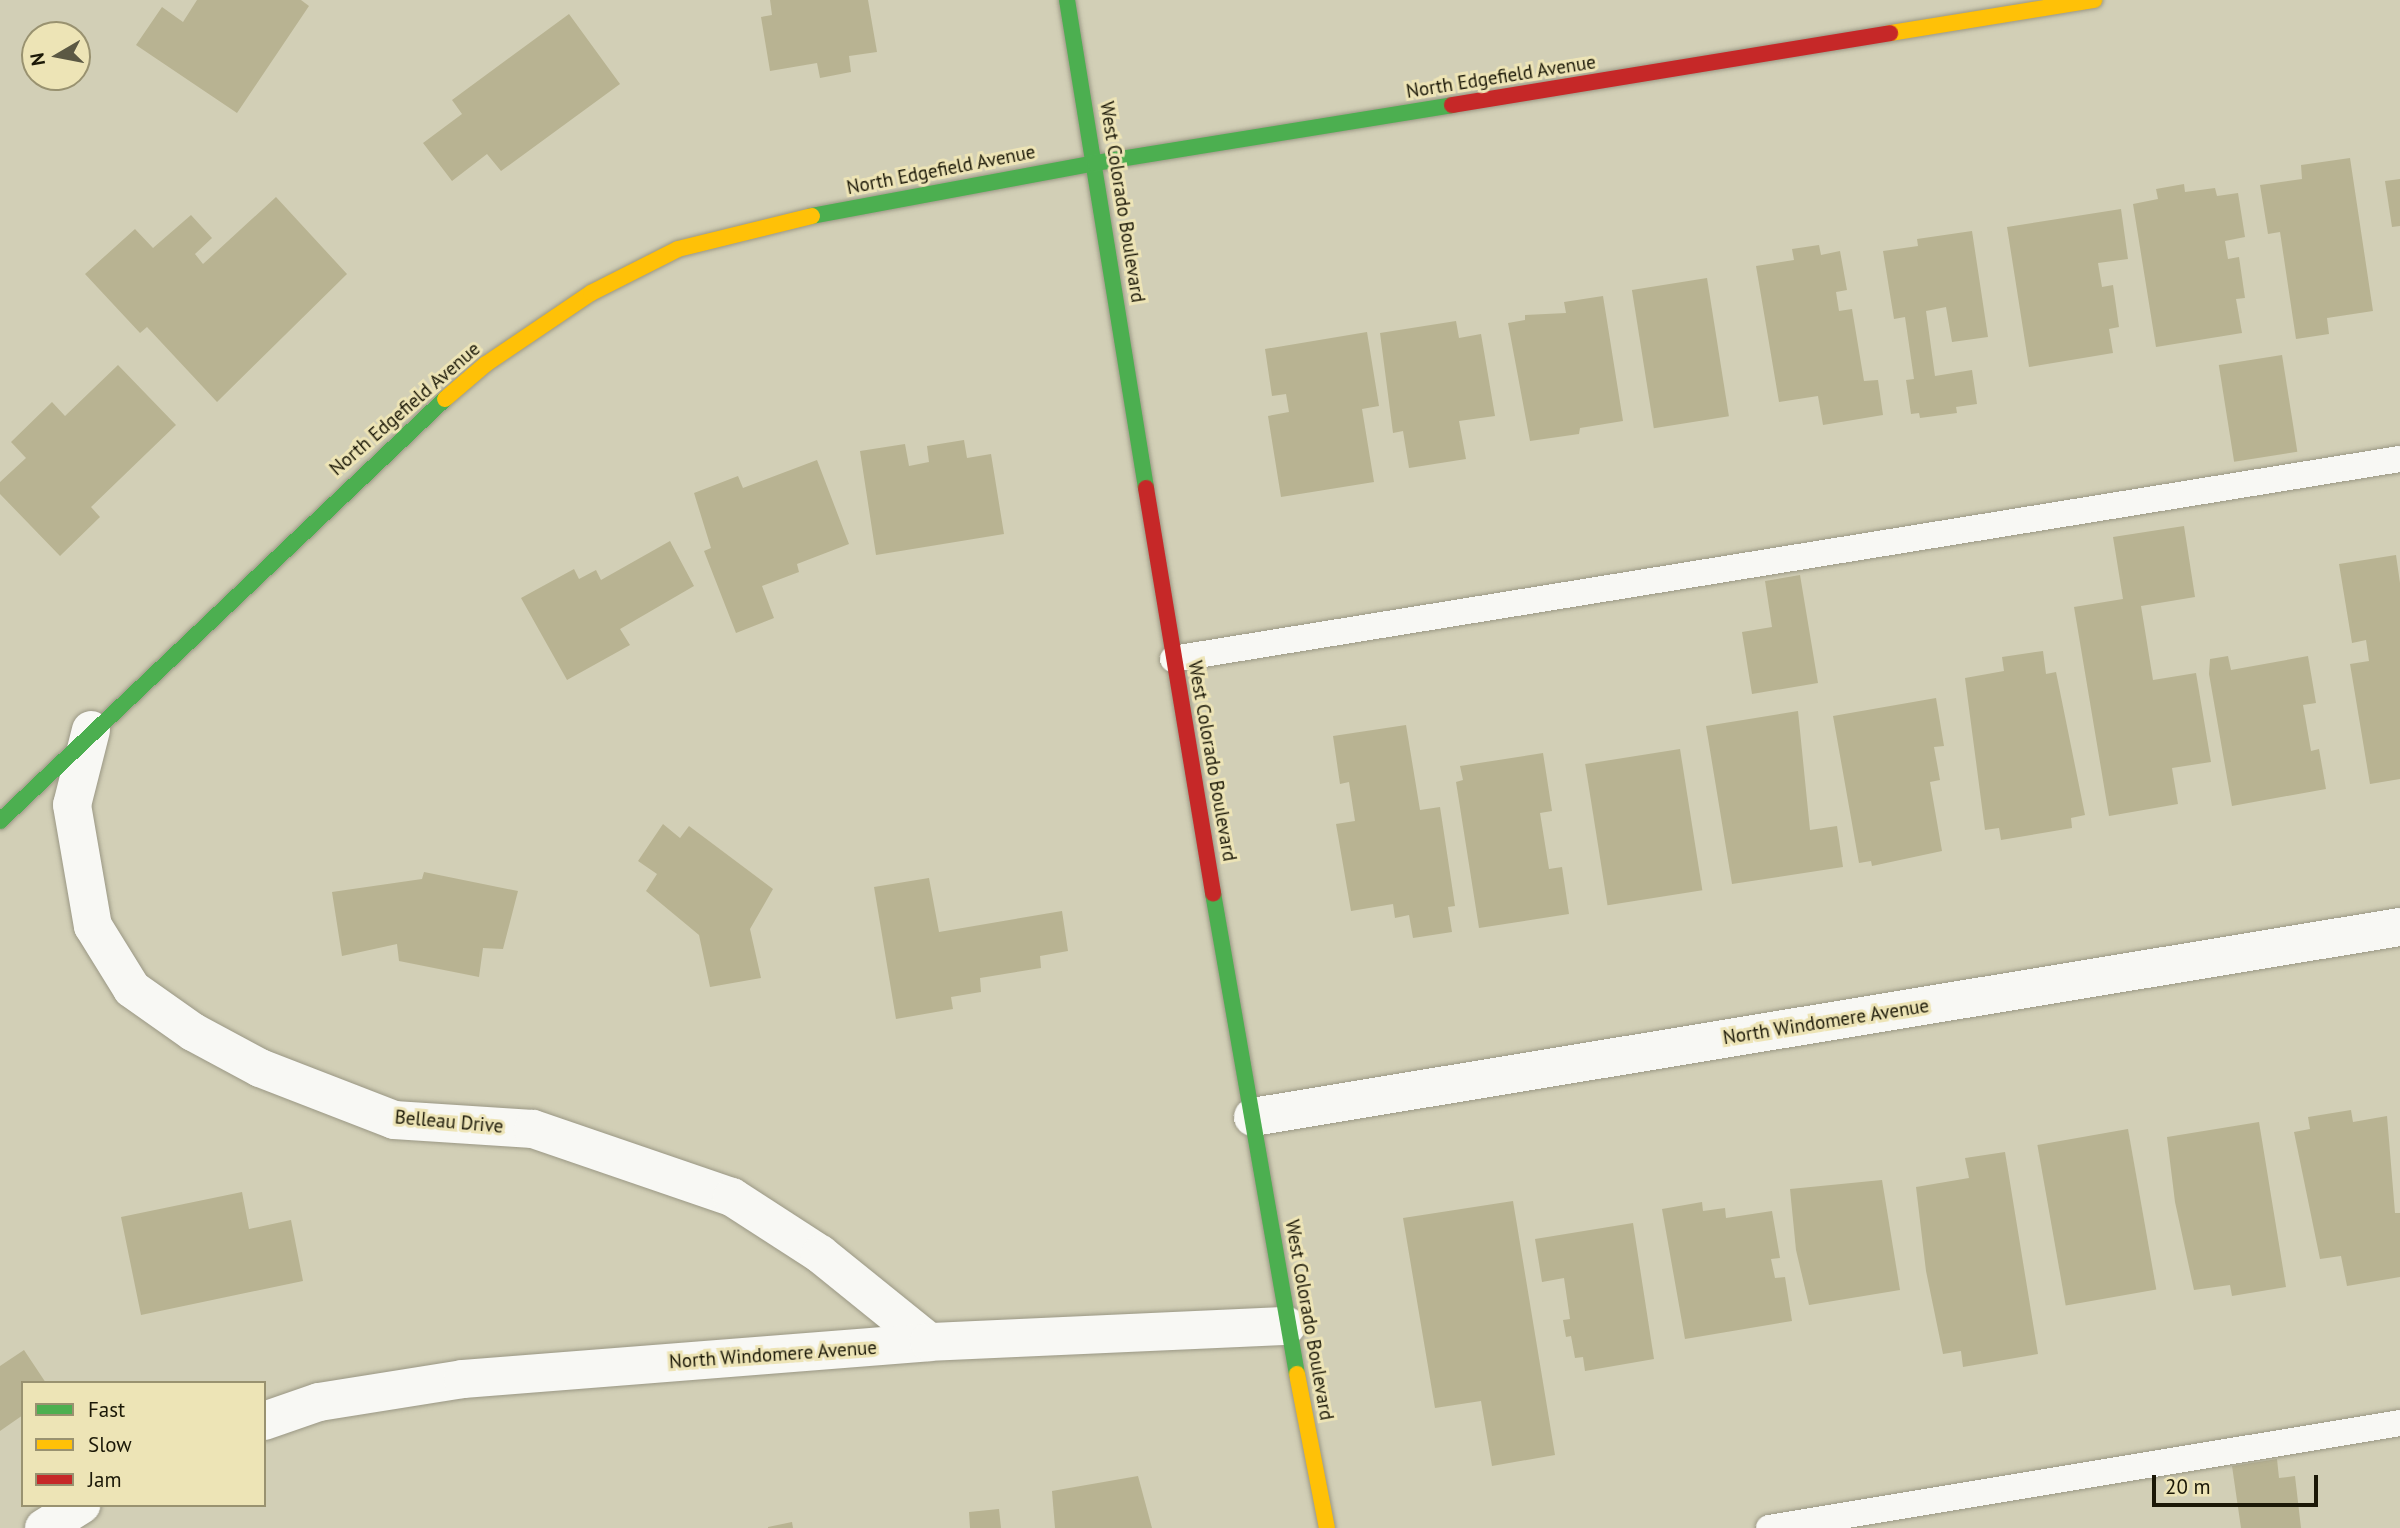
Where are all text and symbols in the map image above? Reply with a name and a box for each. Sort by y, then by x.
north arrow [21,21,91,91]
text: N [24,51,50,68]
street label: North Edgefield Avenue [1404,51,1598,103]
street label: West Colorado Boulevard [1095,100,1149,304]
street label: North Edgefield Avenue [844,140,1038,200]
street label: North Edgefield Avenue [325,337,485,481]
street label: West Colorado Boulevard [1183,659,1241,863]
street label: North Windomere Avenue [1721,994,1931,1050]
street label: Belleau Drive [394,1106,504,1138]
street label: West Colorado Boulevard [1280,1218,1338,1422]
street label: North Windomere Avenue [668,1336,878,1374]
legend [21,1381,266,1507]
text: Fast [88,1396,125,1423]
text: Slow [88,1431,132,1458]
scale bar [2155,1462,2321,1506]
text: Jam [88,1466,122,1493]
text: 20 m [2165,1473,2211,1500]

